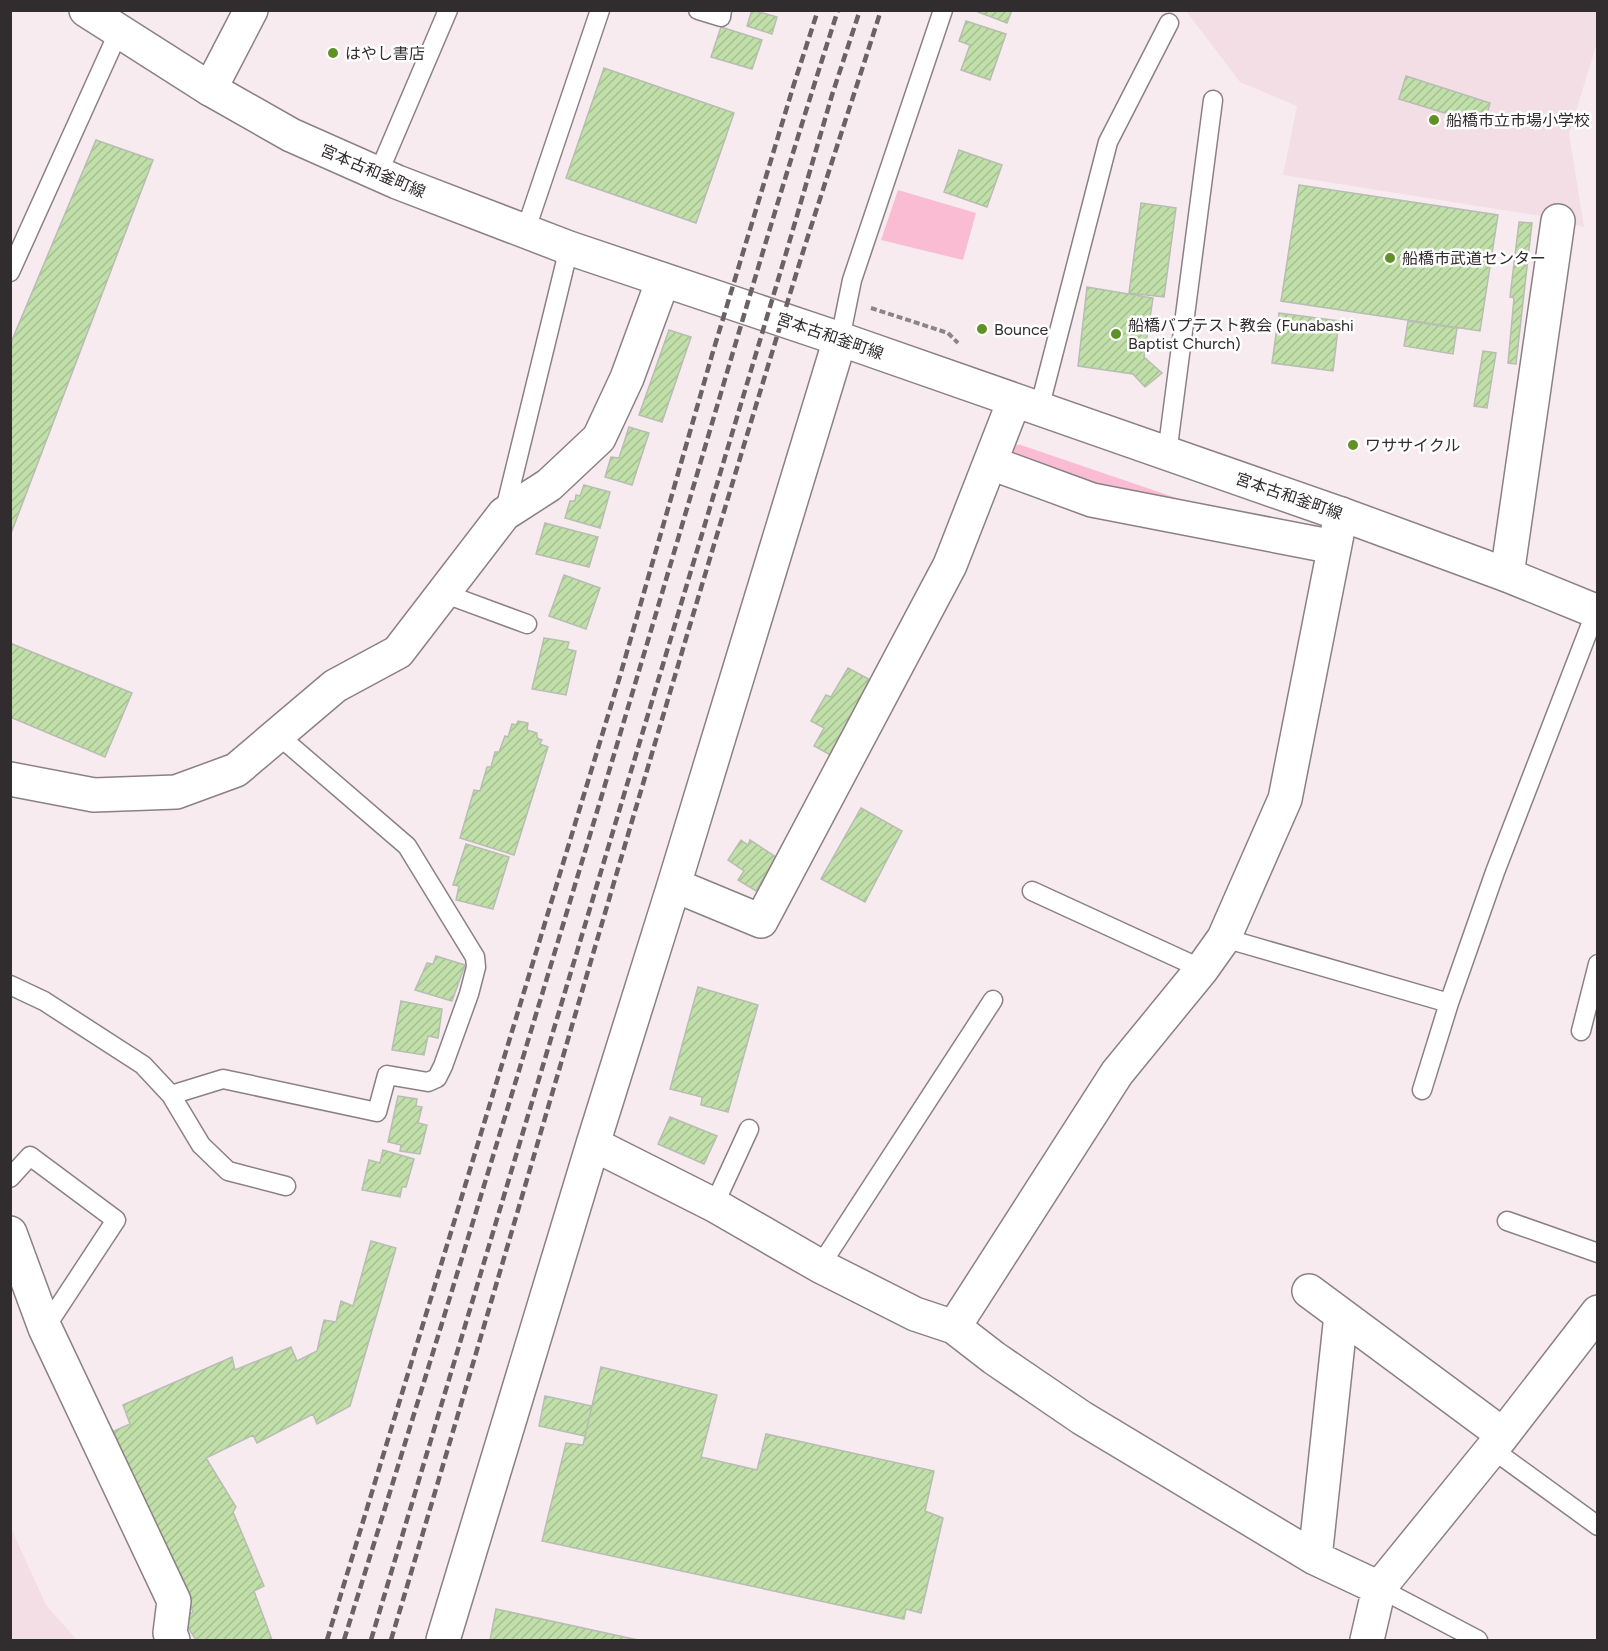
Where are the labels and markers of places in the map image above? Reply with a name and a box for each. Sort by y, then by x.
place label: はやし書店 [345,44,425,63]
marker: はやし書店 [326,46,340,60]
place label: 船橋市立市場小学校 [1446,111,1590,130]
marker: 船橋市立市場小学校 [1427,113,1441,127]
place label: 船橋市武道センター [1402,249,1546,268]
marker: 船橋市武道センター [1383,251,1397,265]
place label: 船橋バプテスト教会 (Funabashi Baptist Church) [1128,316,1354,353]
place label: Bounce [994,320,1049,339]
marker: Bounce [975,322,989,336]
marker: 船橋バプテスト教会 (Funabashi Baptist Church) [1109,327,1123,341]
place label: ワササイクル [1365,436,1460,455]
marker: ワササイクル [1346,438,1360,452]

